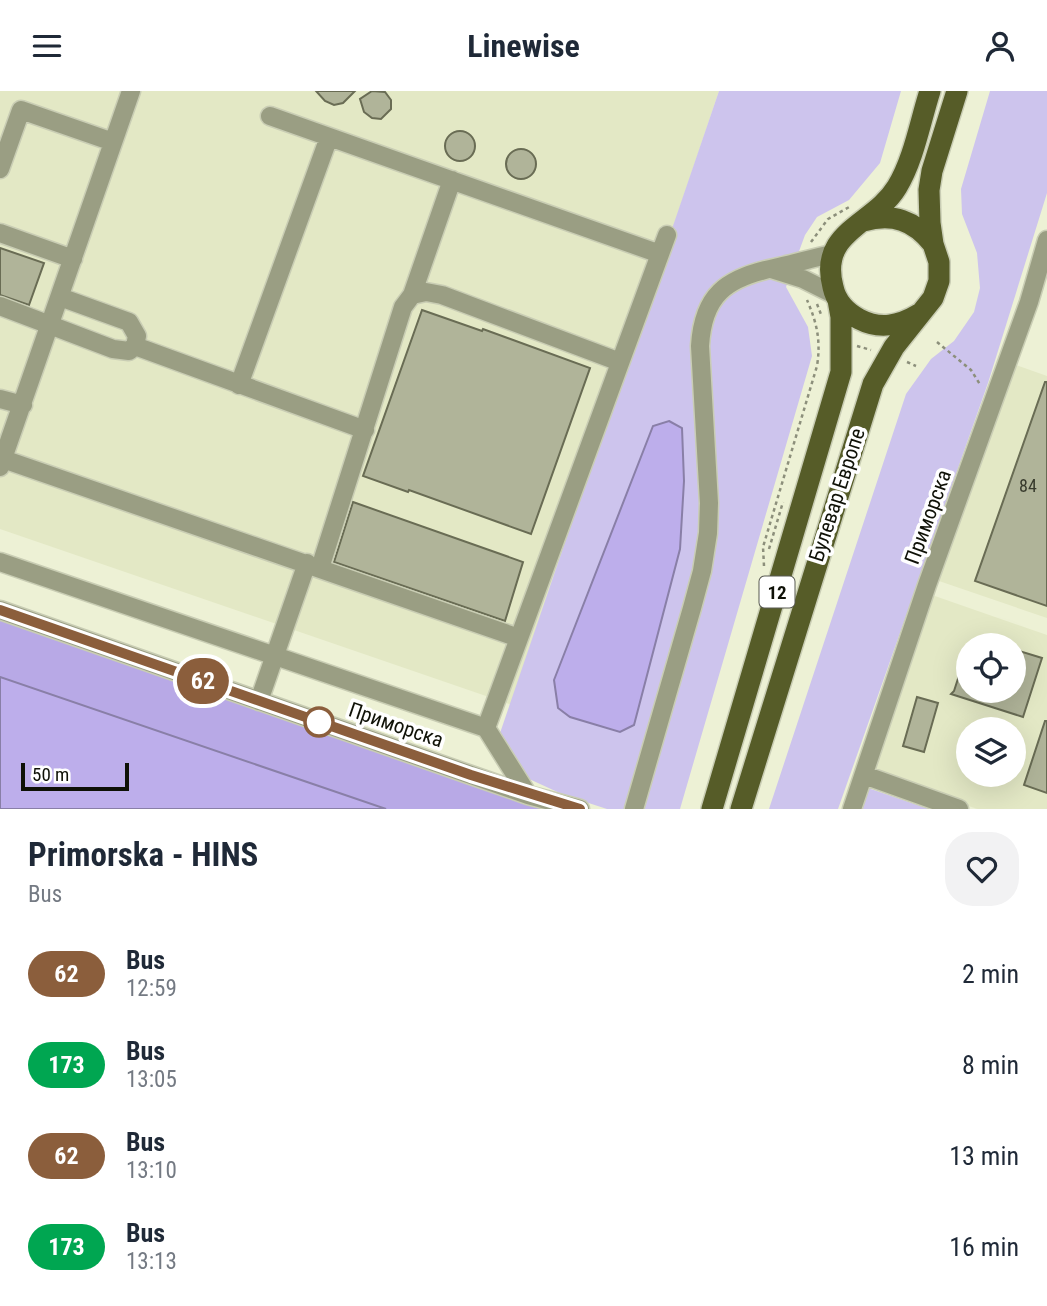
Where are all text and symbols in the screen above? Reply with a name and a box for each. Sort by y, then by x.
icon: menu [28,27,66,65]
text: Linewise [467,27,580,65]
icon: person [981,27,1019,65]
street label: Булевар Европе [804,425,870,565]
street label: Приморска [900,467,956,567]
house number: 84 [1019,475,1037,496]
road number: 12 [760,577,794,607]
map controls [956,633,1026,787]
button: locate [956,633,1026,703]
line badge: 62 [172,658,234,704]
text: 62 [191,667,215,695]
street label: Приморска [346,698,446,752]
unlabelled marker [304,707,334,737]
button: layers [956,717,1026,787]
scale bar [21,760,130,792]
text: 50 m [32,763,69,786]
button: heart [945,832,1019,906]
text: Primorska - HINS [28,835,258,874]
text: Bus [28,881,62,908]
text: Bus [126,945,165,975]
text: 2 min [962,959,1019,989]
text: 62 [54,960,79,988]
text: 12:59 [126,975,177,1002]
text: Bus [126,1036,165,1066]
text: 8 min [962,1050,1019,1080]
text: 173 [48,1051,85,1079]
text: 13:05 [126,1066,177,1093]
text: Bus [126,1127,165,1157]
text: 13 min [949,1141,1019,1171]
text: 62 [54,1142,79,1170]
text: 13:10 [126,1157,177,1184]
text: Bus [126,1218,165,1248]
text: 16 min [949,1232,1019,1262]
text: 173 [48,1233,85,1261]
text: 13:13 [126,1248,177,1275]

